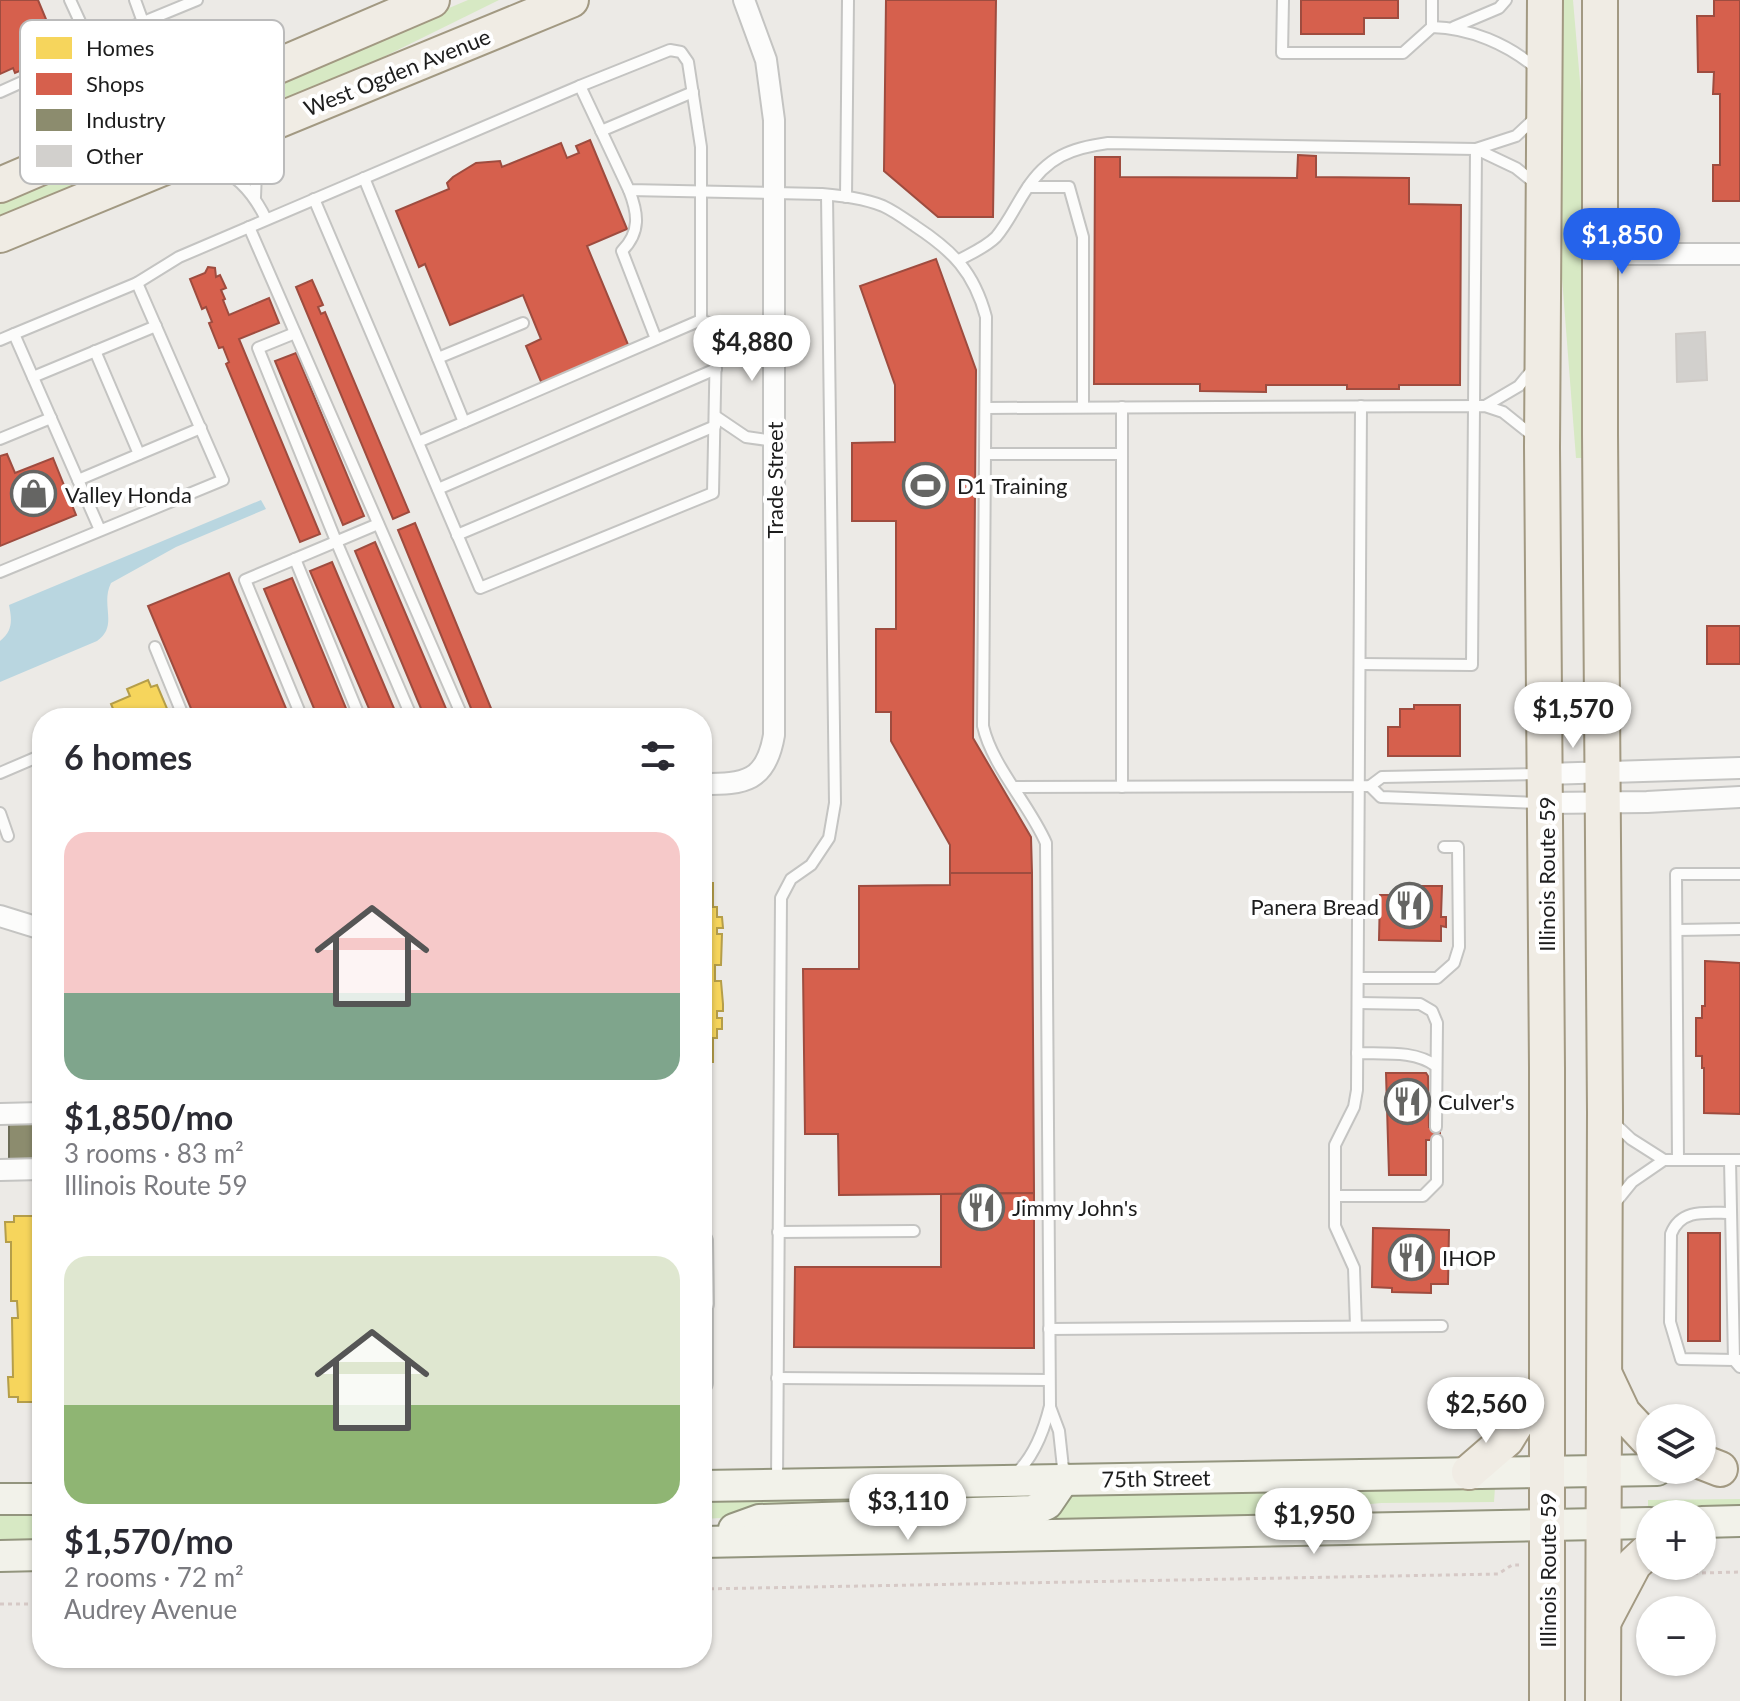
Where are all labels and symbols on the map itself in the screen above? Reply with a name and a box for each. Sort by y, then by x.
legend [20,20,284,184]
street label: West Ogden Avenue [300,22,494,122]
text: Homes [86,34,154,61]
text: Shops [86,70,144,97]
text: Industry [86,106,166,133]
text: Other [86,142,143,169]
pin: $1,850 [1557,208,1687,276]
pin: $4,880 [687,315,817,383]
street label: Trade Street [761,421,788,538]
sports icon: D1 Training [902,461,950,509]
shop icon: Valley Honda [10,470,58,518]
place label: D1 Training [957,472,1067,499]
place label: Valley Honda [65,481,192,508]
pin: $1,570 [1508,682,1638,750]
street label: Illinois Route 59 [1533,796,1560,952]
restaurant icon: Panera Bread [1386,882,1434,930]
place label: Panera Bread [1251,893,1379,920]
restaurant icon: Culver's [1383,1077,1431,1125]
place label: Culver's [1438,1088,1514,1115]
restaurant icon: Jimmy John's [957,1183,1005,1231]
place label: Jimmy John's [1012,1194,1138,1221]
restaurant icon: IHOP [1387,1233,1435,1281]
place label: IHOP [1442,1244,1496,1271]
pin: $2,560 [1421,1377,1551,1445]
street label: 75th Street [1101,1464,1211,1492]
pin: $3,110 [843,1474,973,1542]
pin: $1,950 [1249,1488,1379,1556]
street label: Illinois Route 59 [1534,1492,1561,1648]

